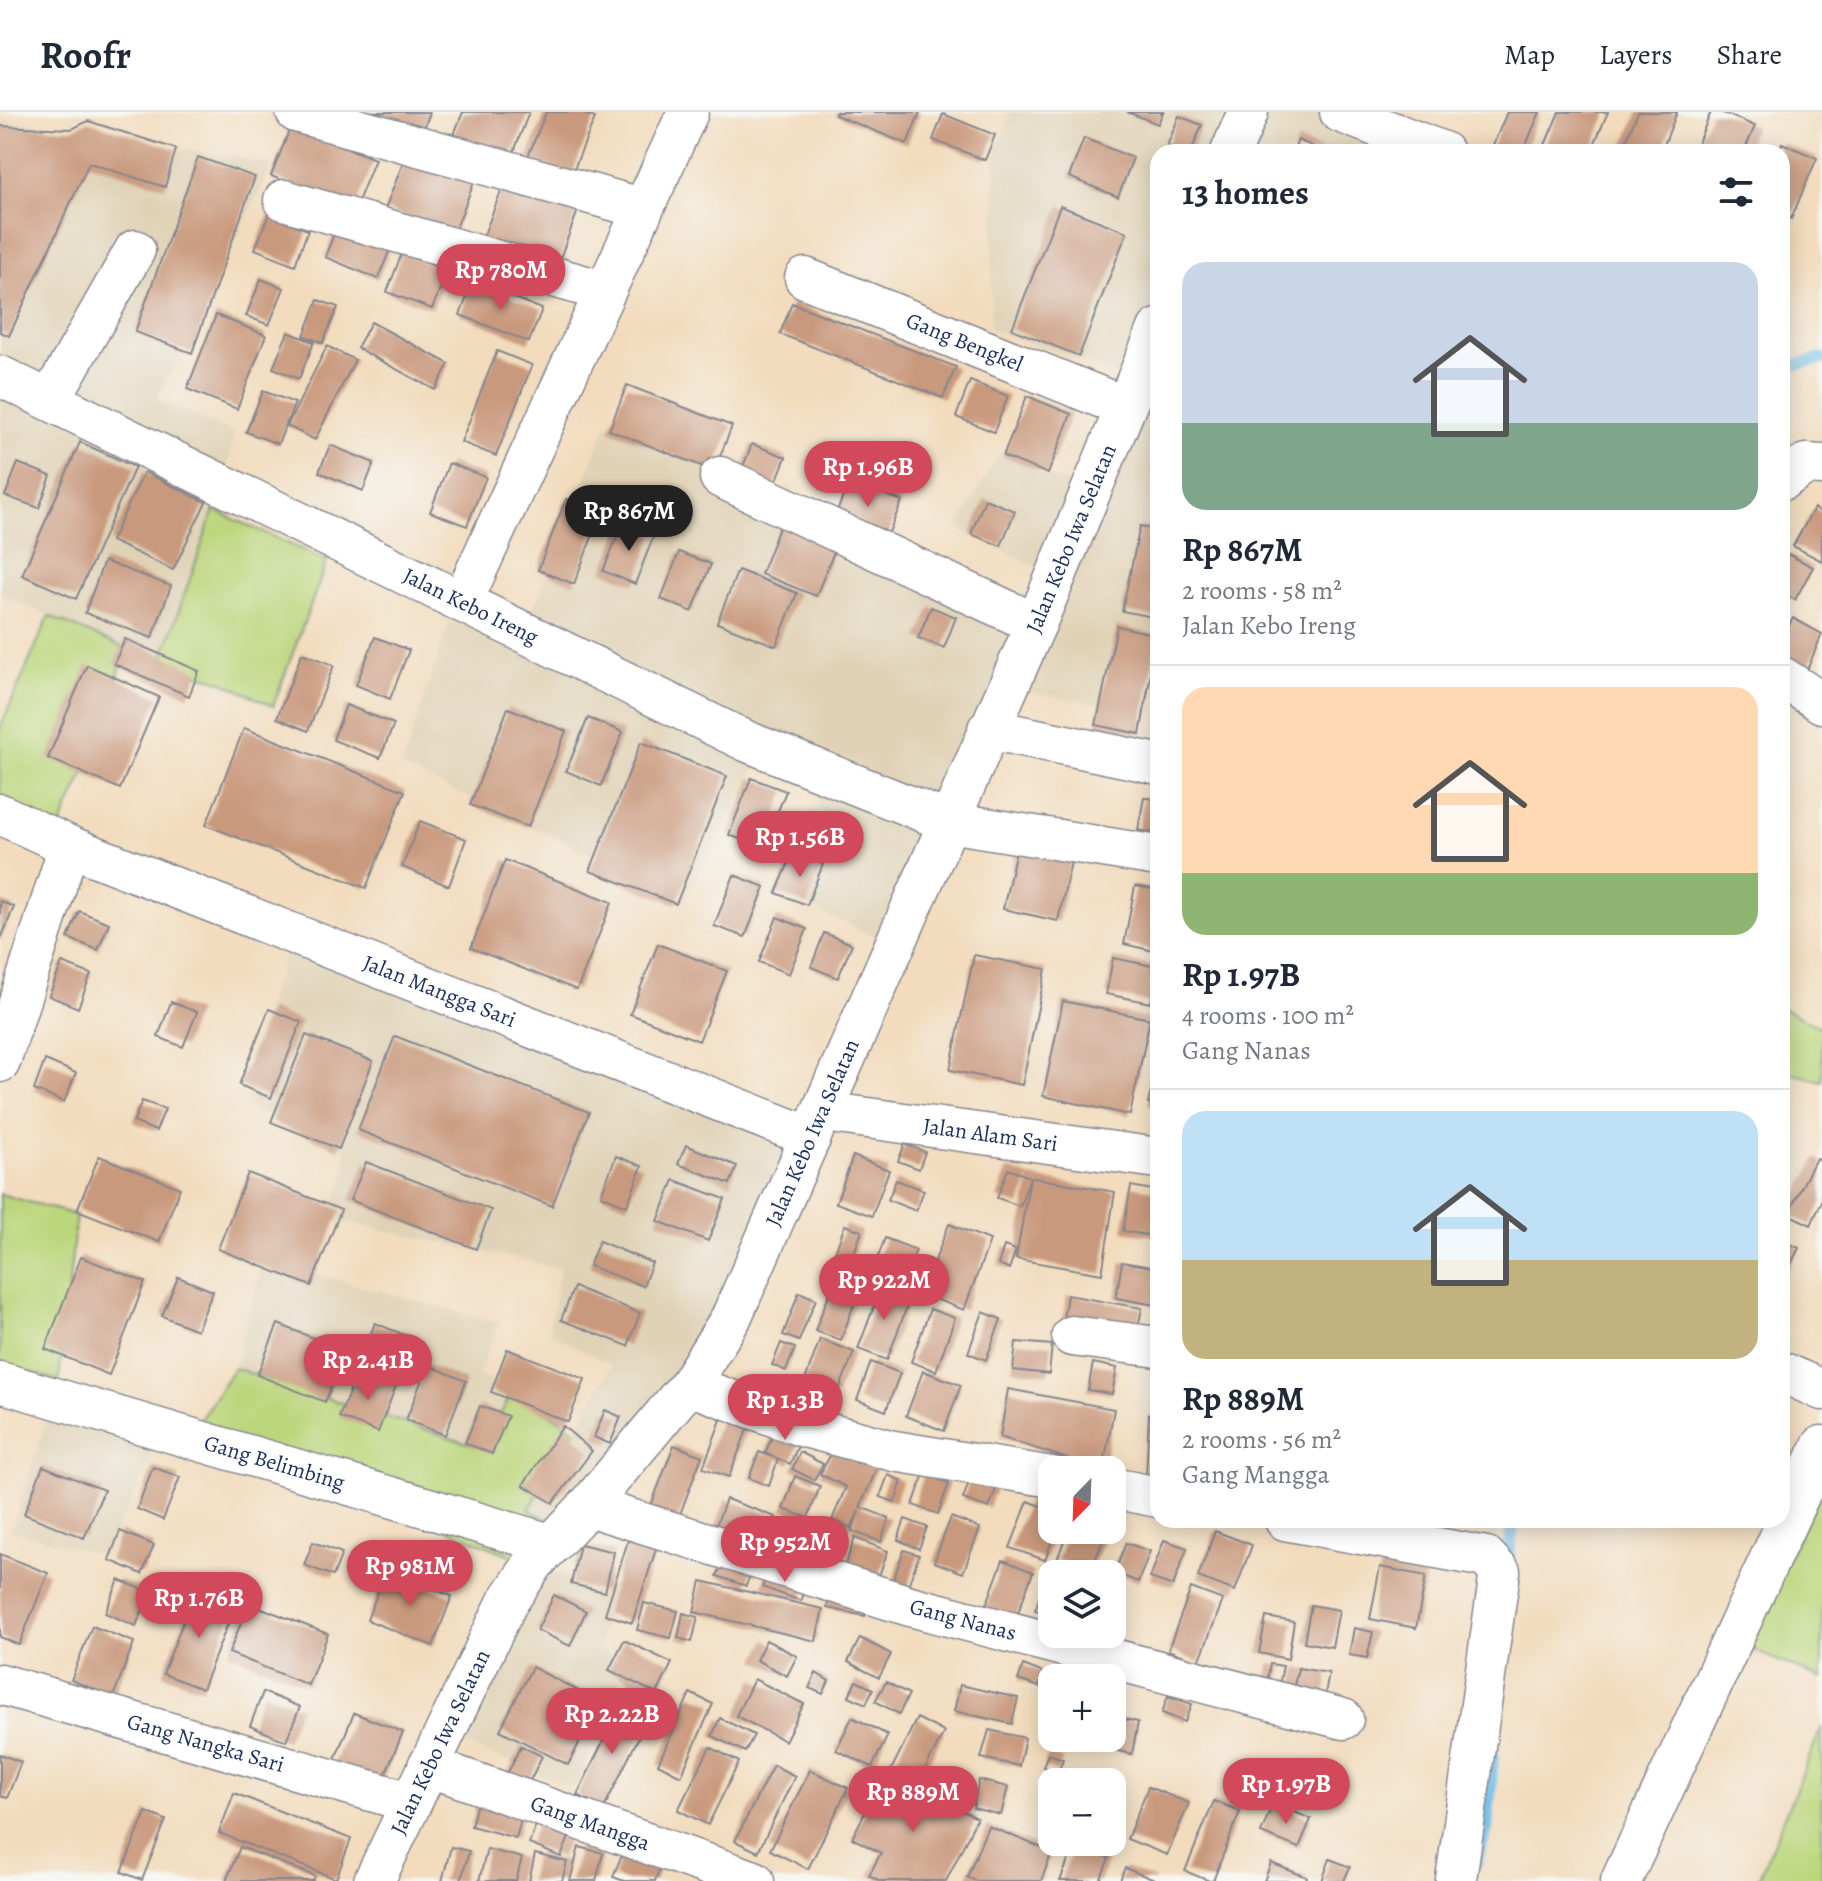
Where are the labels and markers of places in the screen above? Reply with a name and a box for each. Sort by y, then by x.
pin: Rp 780M [427,244,575,312]
pin: Rp 1.96B [785,441,951,509]
pin: Rp 867M [555,485,703,553]
pin: Rp 1.56B [717,811,883,879]
pin: Rp 922M [810,1254,958,1322]
pin: Rp 2.41B [285,1334,451,1402]
pin: Rp 1.3B [711,1374,859,1442]
pin: Rp 952M [711,1516,859,1584]
pin: Rp 981M [336,1540,484,1608]
pin: Rp 1.76B [116,1572,282,1640]
pin: Rp 2.22B [529,1688,695,1756]
pin: Rp 1.97B [1203,1758,1369,1826]
pin: Rp 889M [839,1766,987,1834]

